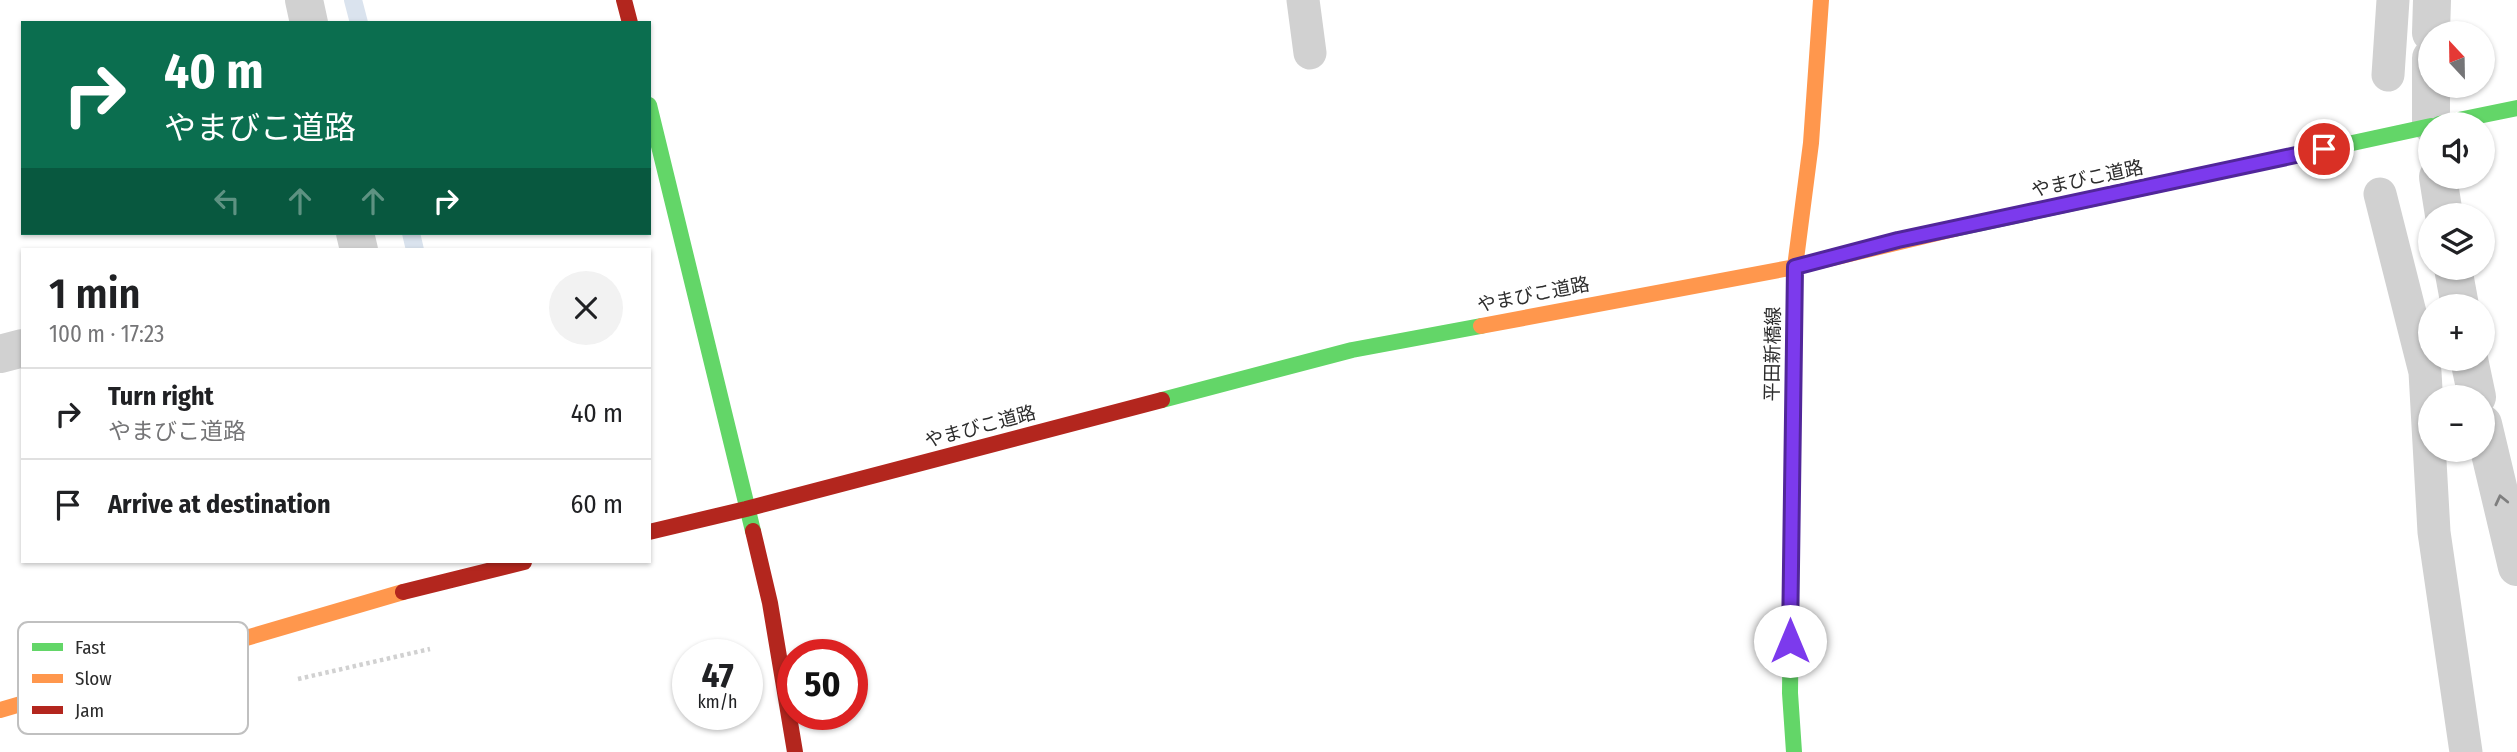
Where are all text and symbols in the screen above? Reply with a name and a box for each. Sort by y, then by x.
north arrow [2418,21,2496,98]
map controls [2418,21,2495,462]
text: 40 m [164,42,264,101]
icon: right [49,49,140,140]
text: やまびこ道路 [164,109,356,147]
button: sound [2418,112,2495,189]
pin [2294,119,2354,179]
icon: arrive [2305,130,2343,168]
street label: やまびこ道路 [2029,155,2145,202]
icon: left [208,182,246,220]
icon: ahead [281,182,319,220]
icon: ahead [354,182,392,220]
icon: right [427,182,465,220]
button: layers [2418,203,2495,280]
text: 1 min [49,269,140,319]
button: close [549,271,623,345]
street label: やまびこ道路 [1475,272,1591,317]
button: + [2418,294,2495,371]
street label: 平田新橋線 [1760,306,1785,402]
text: 100 m · 17:23 [49,320,164,348]
text: Turn right [108,381,214,412]
button: − [2418,385,2495,462]
icon: right [49,395,87,433]
text: 40 m [571,398,623,429]
street label: やまびこ道路 [922,401,1038,452]
text: やまびこ道路 [108,417,246,445]
icon: arrive [49,486,87,524]
text: Arrive at destination [108,489,331,520]
text: 60 m [570,489,623,520]
one-way arrow [2495,494,2509,506]
position arrow [1753,604,1827,678]
legend [18,622,248,734]
text: Fast [75,636,106,659]
speed limit sign: 50 [777,639,868,730]
text: 47 [701,654,734,696]
text: Slow [75,667,112,690]
text: km/h [697,691,738,713]
text: Jam [75,699,104,722]

